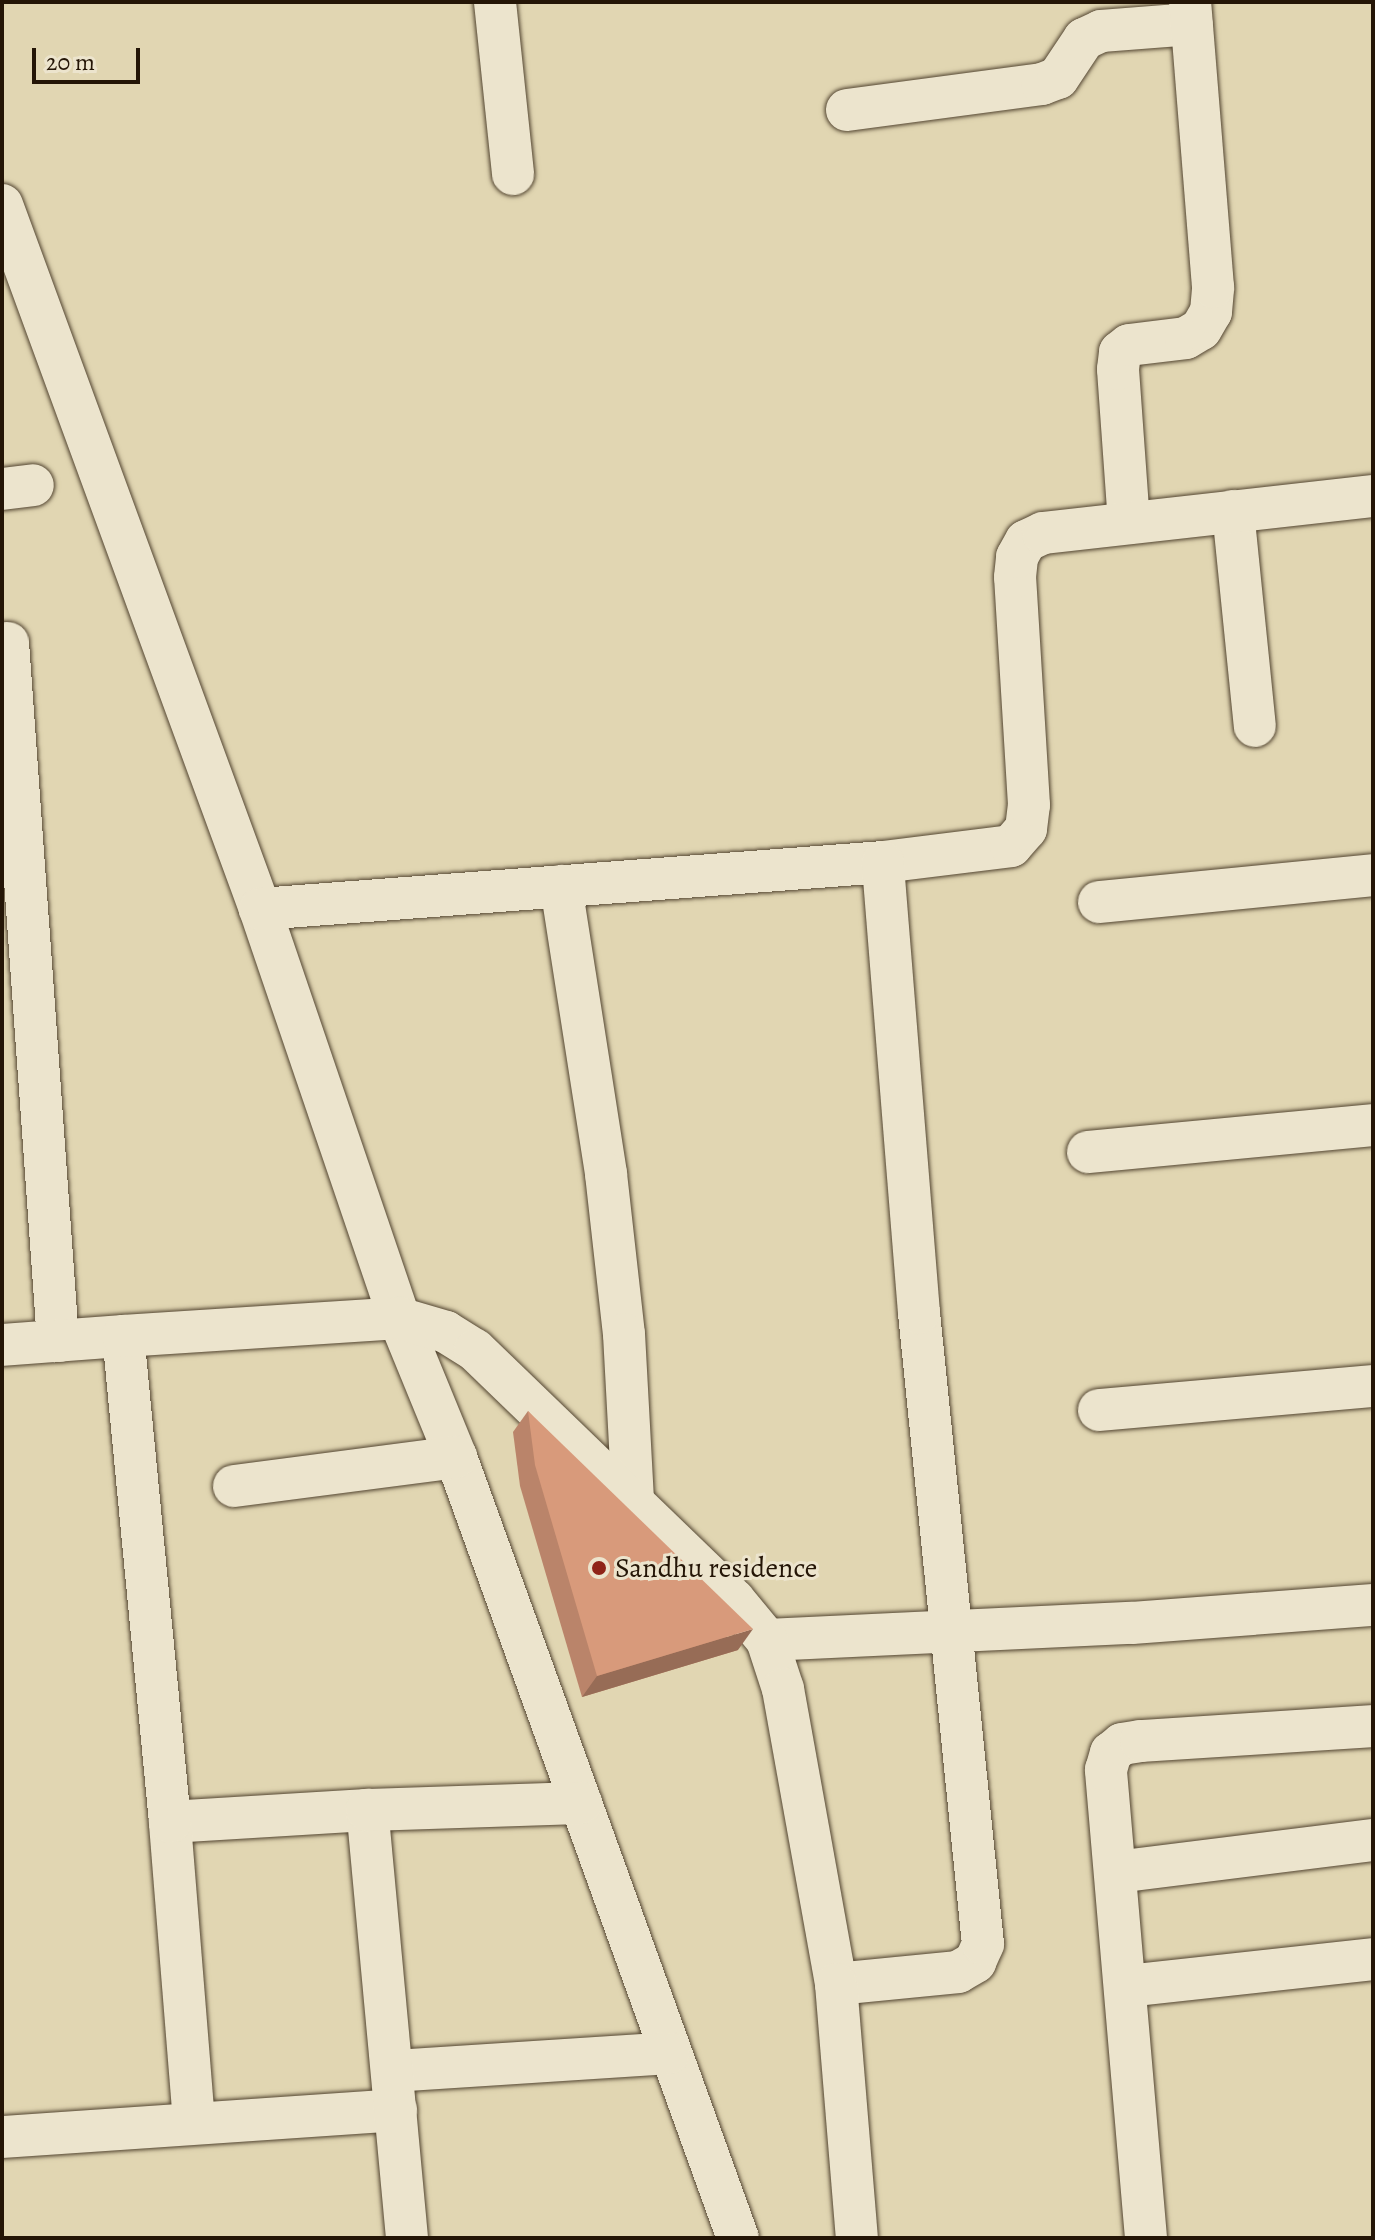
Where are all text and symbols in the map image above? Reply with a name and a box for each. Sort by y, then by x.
scale bar [36,32,144,82]
text: 20 m [46,46,95,78]
place label: Sandhu residence [615,1551,817,1585]
marker: Sandhu residence [590,1559,608,1577]

